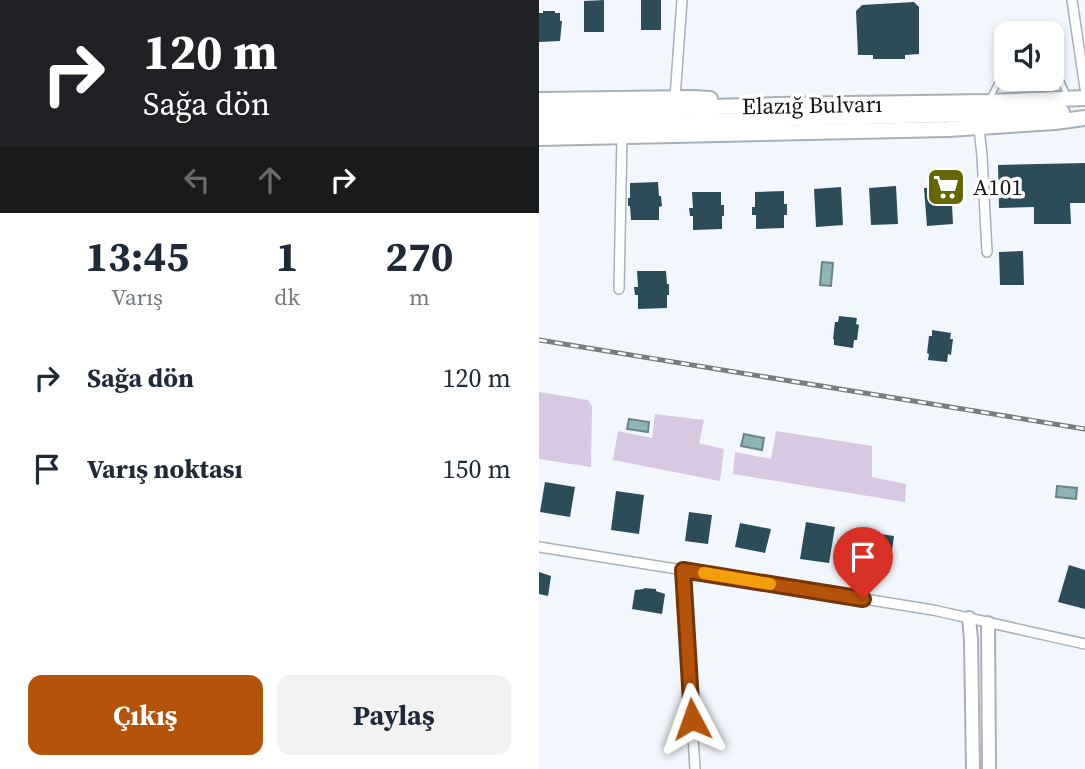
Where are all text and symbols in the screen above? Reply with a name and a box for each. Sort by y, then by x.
text: 120 m [143,18,278,85]
map controls [994,21,1064,91]
button: sound [994,21,1064,91]
icon: right [28,28,119,119]
text: Sağa dön [143,82,270,126]
street label: Elazığ Bulvarı [742,88,883,122]
icon: left [178,161,216,199]
icon: ahead [251,161,289,199]
icon: right [324,161,362,199]
supermarket icon: A101 [925,166,967,208]
place label: A101 [973,171,1023,203]
text: 13:45 [85,227,189,285]
text: 1 [276,227,299,285]
text: 270 [385,227,454,285]
text: Varış [111,281,163,313]
text: dk [274,281,300,313]
text: m [409,281,430,313]
icon: right [28,359,66,397]
text: Sağa dön [87,360,194,396]
text: 120 m [443,360,511,396]
icon: arrive [28,450,66,488]
text: Varış noktası [87,451,243,487]
text: 150 m [443,451,511,487]
pin [833,527,893,599]
icon: arrive [844,538,882,576]
button: Çıkış [28,675,263,755]
button: Paylaş [277,675,511,755]
position arrow [655,682,729,756]

